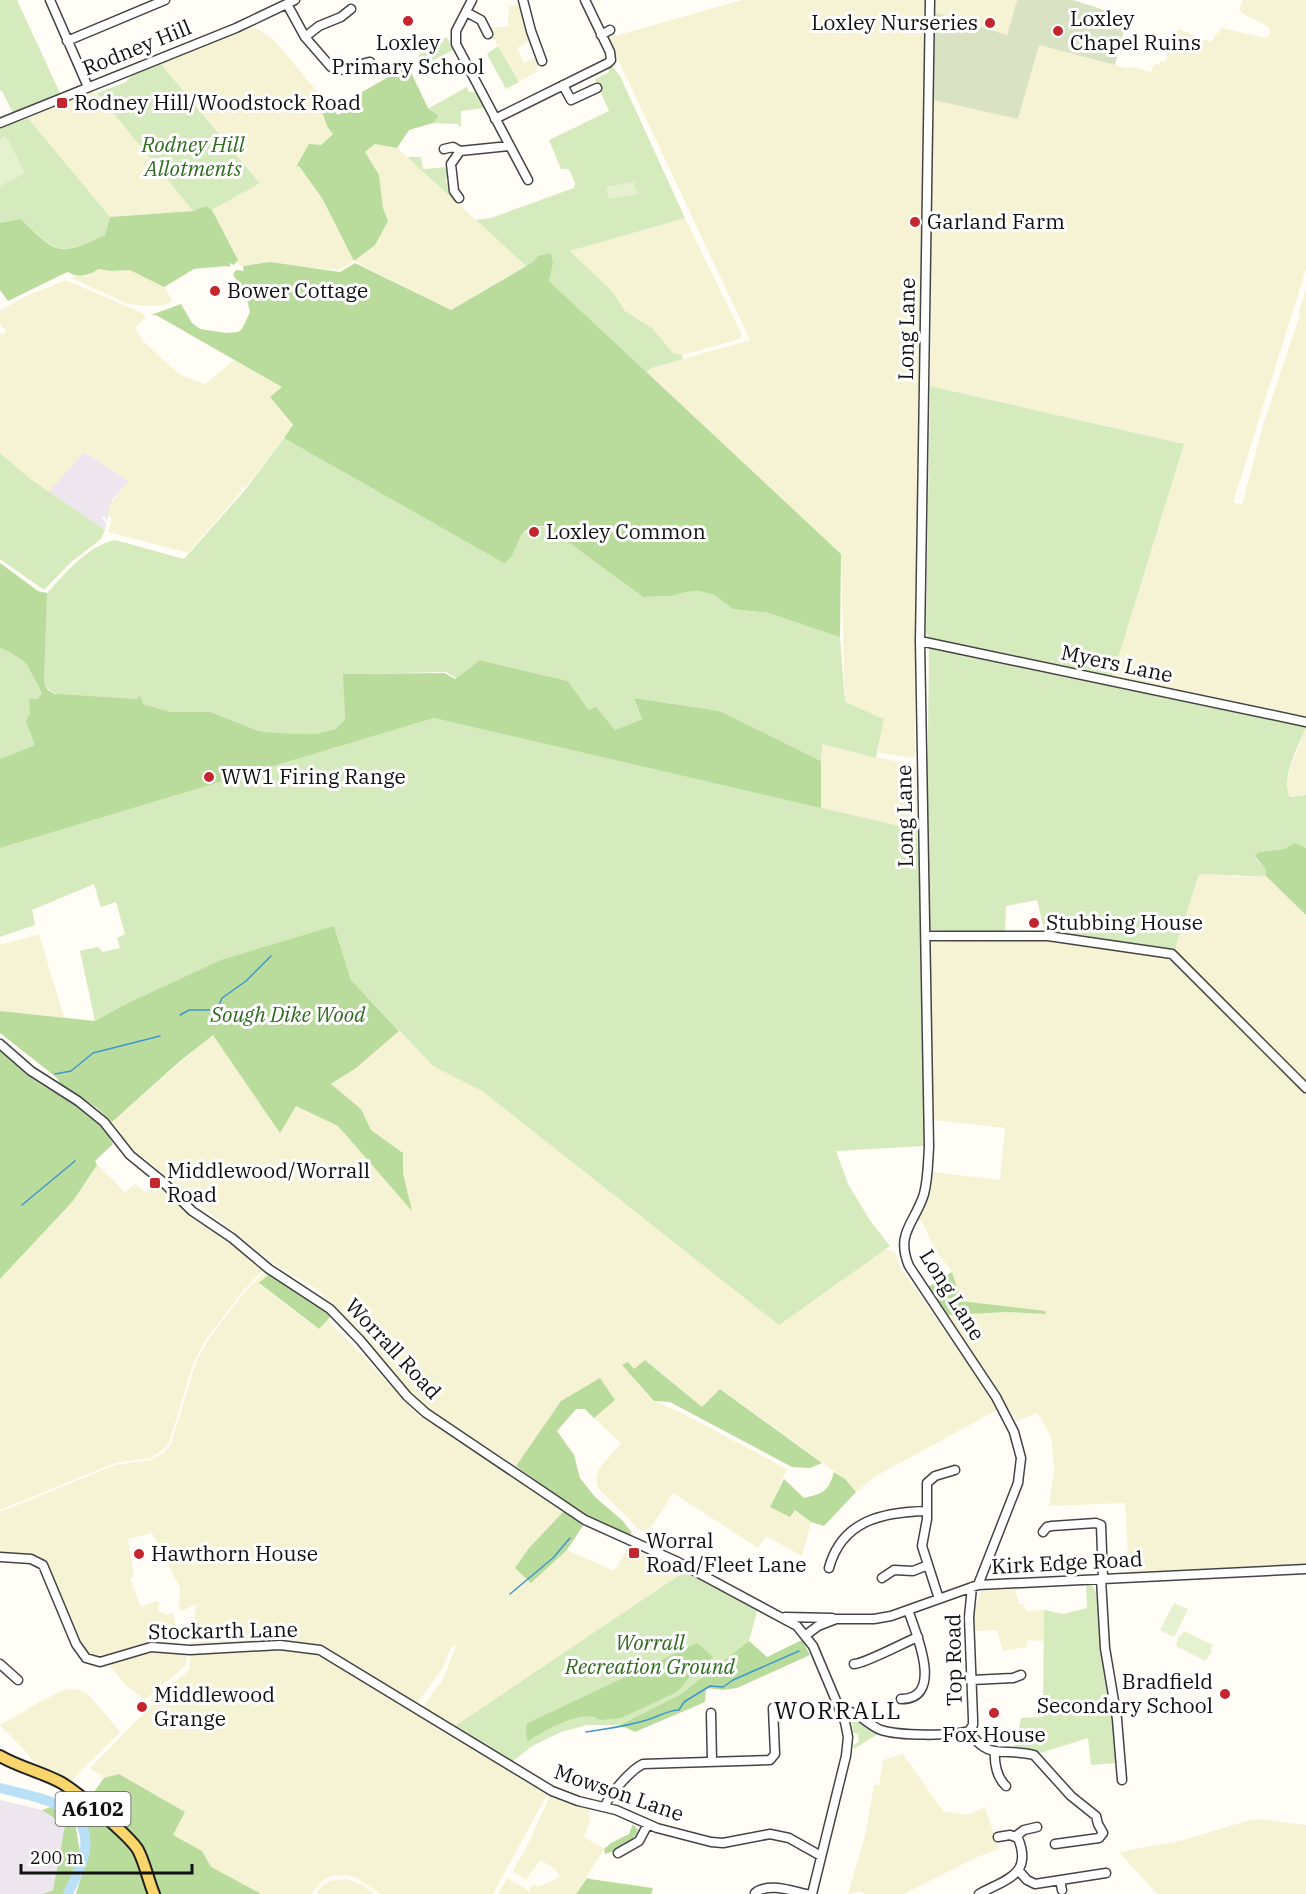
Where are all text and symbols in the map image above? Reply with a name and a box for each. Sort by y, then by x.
place label: Loxley Chapel Ruins [1070,4,1201,56]
place label: Loxley Nurseries [811,8,978,36]
street label: Rodney Hill [78,13,195,82]
marker: Loxley Primary School [401,14,415,28]
marker: Loxley Nurseries [983,16,997,30]
marker: Loxley Chapel Ruins [1051,24,1065,38]
place label: Loxley Primary School [332,28,484,80]
place label: Rodney Hill/Woodstock Road [74,88,361,116]
marker: Rodney Hill/Woodstock Road [55,96,69,110]
park label: Rodney Hill Allotments [140,130,246,182]
place label: Garland Farm [927,207,1065,235]
marker: Garland Farm [908,215,922,229]
place label: Bower Cottage [227,276,368,304]
street label: Long Lane [891,277,921,381]
marker: Bower Cottage [208,284,222,298]
place label: Loxley Common [546,517,706,545]
marker: Loxley Common [527,525,541,539]
street label: Myers Lane [1059,638,1176,689]
place label: WW1 Firing Range [221,762,406,790]
street label: Long Lane [889,764,919,868]
marker: WW1 Firing Range [202,770,216,784]
place label: Stubbing House [1046,908,1203,936]
marker: Stubbing House [1027,916,1041,930]
park label: Sough Dike Wood [209,1000,366,1028]
place label: Middlewood/Worrall Road [167,1156,370,1208]
marker: Middlewood/Worrall Road [148,1176,162,1190]
street label: Long Lane [914,1244,992,1345]
street label: Worrall Road [340,1292,448,1405]
place label: Worral Road/Fleet Lane [646,1526,807,1578]
place label: Hawthorn House [151,1539,318,1567]
street label: Kirk Edge Road [991,1544,1144,1580]
marker: Worral Road/Fleet Lane [627,1546,641,1560]
marker: Hawthorn House [132,1547,146,1561]
street label: Top Road [938,1613,968,1706]
street label: Stockarth Lane [148,1615,298,1645]
park label: Worrall Recreation Ground [564,1628,736,1680]
place label: Bradfield Secondary School [1037,1667,1213,1719]
place label: Middlewood Grange [154,1680,275,1732]
marker: Bradfield Secondary School [1218,1687,1232,1701]
district label: WORRALL [774,1694,902,1726]
marker: Middlewood Grange [135,1700,149,1714]
marker: Fox House [987,1706,1001,1720]
place label: Fox House [942,1720,1046,1748]
street label: Mowson Lane [551,1757,688,1827]
road number: A6102 [56,1792,130,1826]
scale bar [21,1837,192,1875]
text: 200 m [30,1846,84,1869]

